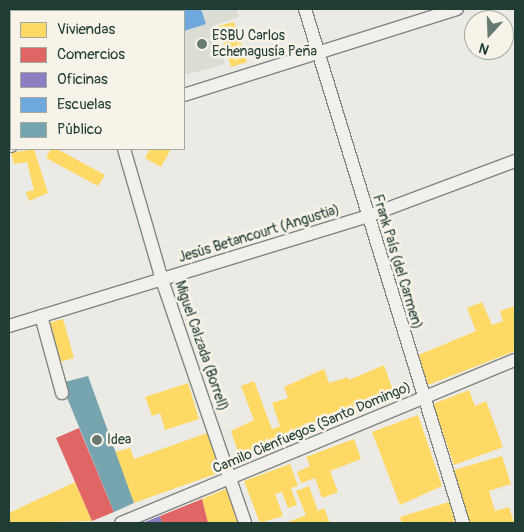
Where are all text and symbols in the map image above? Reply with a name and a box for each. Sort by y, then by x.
legend [10,10,185,150]
north arrow [464,10,514,60]
text: Viviendas [57,20,115,39]
place label: ESBU Carlos Echenagusía Peña [212,28,317,60]
marker: ESBU Carlos Echenagusía Peña [196,38,208,50]
text: N [477,39,491,58]
text: Comercios [57,45,125,64]
text: Oficinas [57,70,108,89]
text: Escuelas [57,95,111,114]
text: Público [57,120,102,139]
street label: Frank País (del Carmen) [369,193,425,331]
street label: Jesús Betancourt (Angustia) [176,201,342,267]
street label: Miguel Calzada (Borrell) [171,279,231,413]
street label: Camilo Cienfuegos (Santo Domingo) [211,379,413,477]
place label: Idea [107,432,131,448]
marker: Idea [91,434,103,446]

